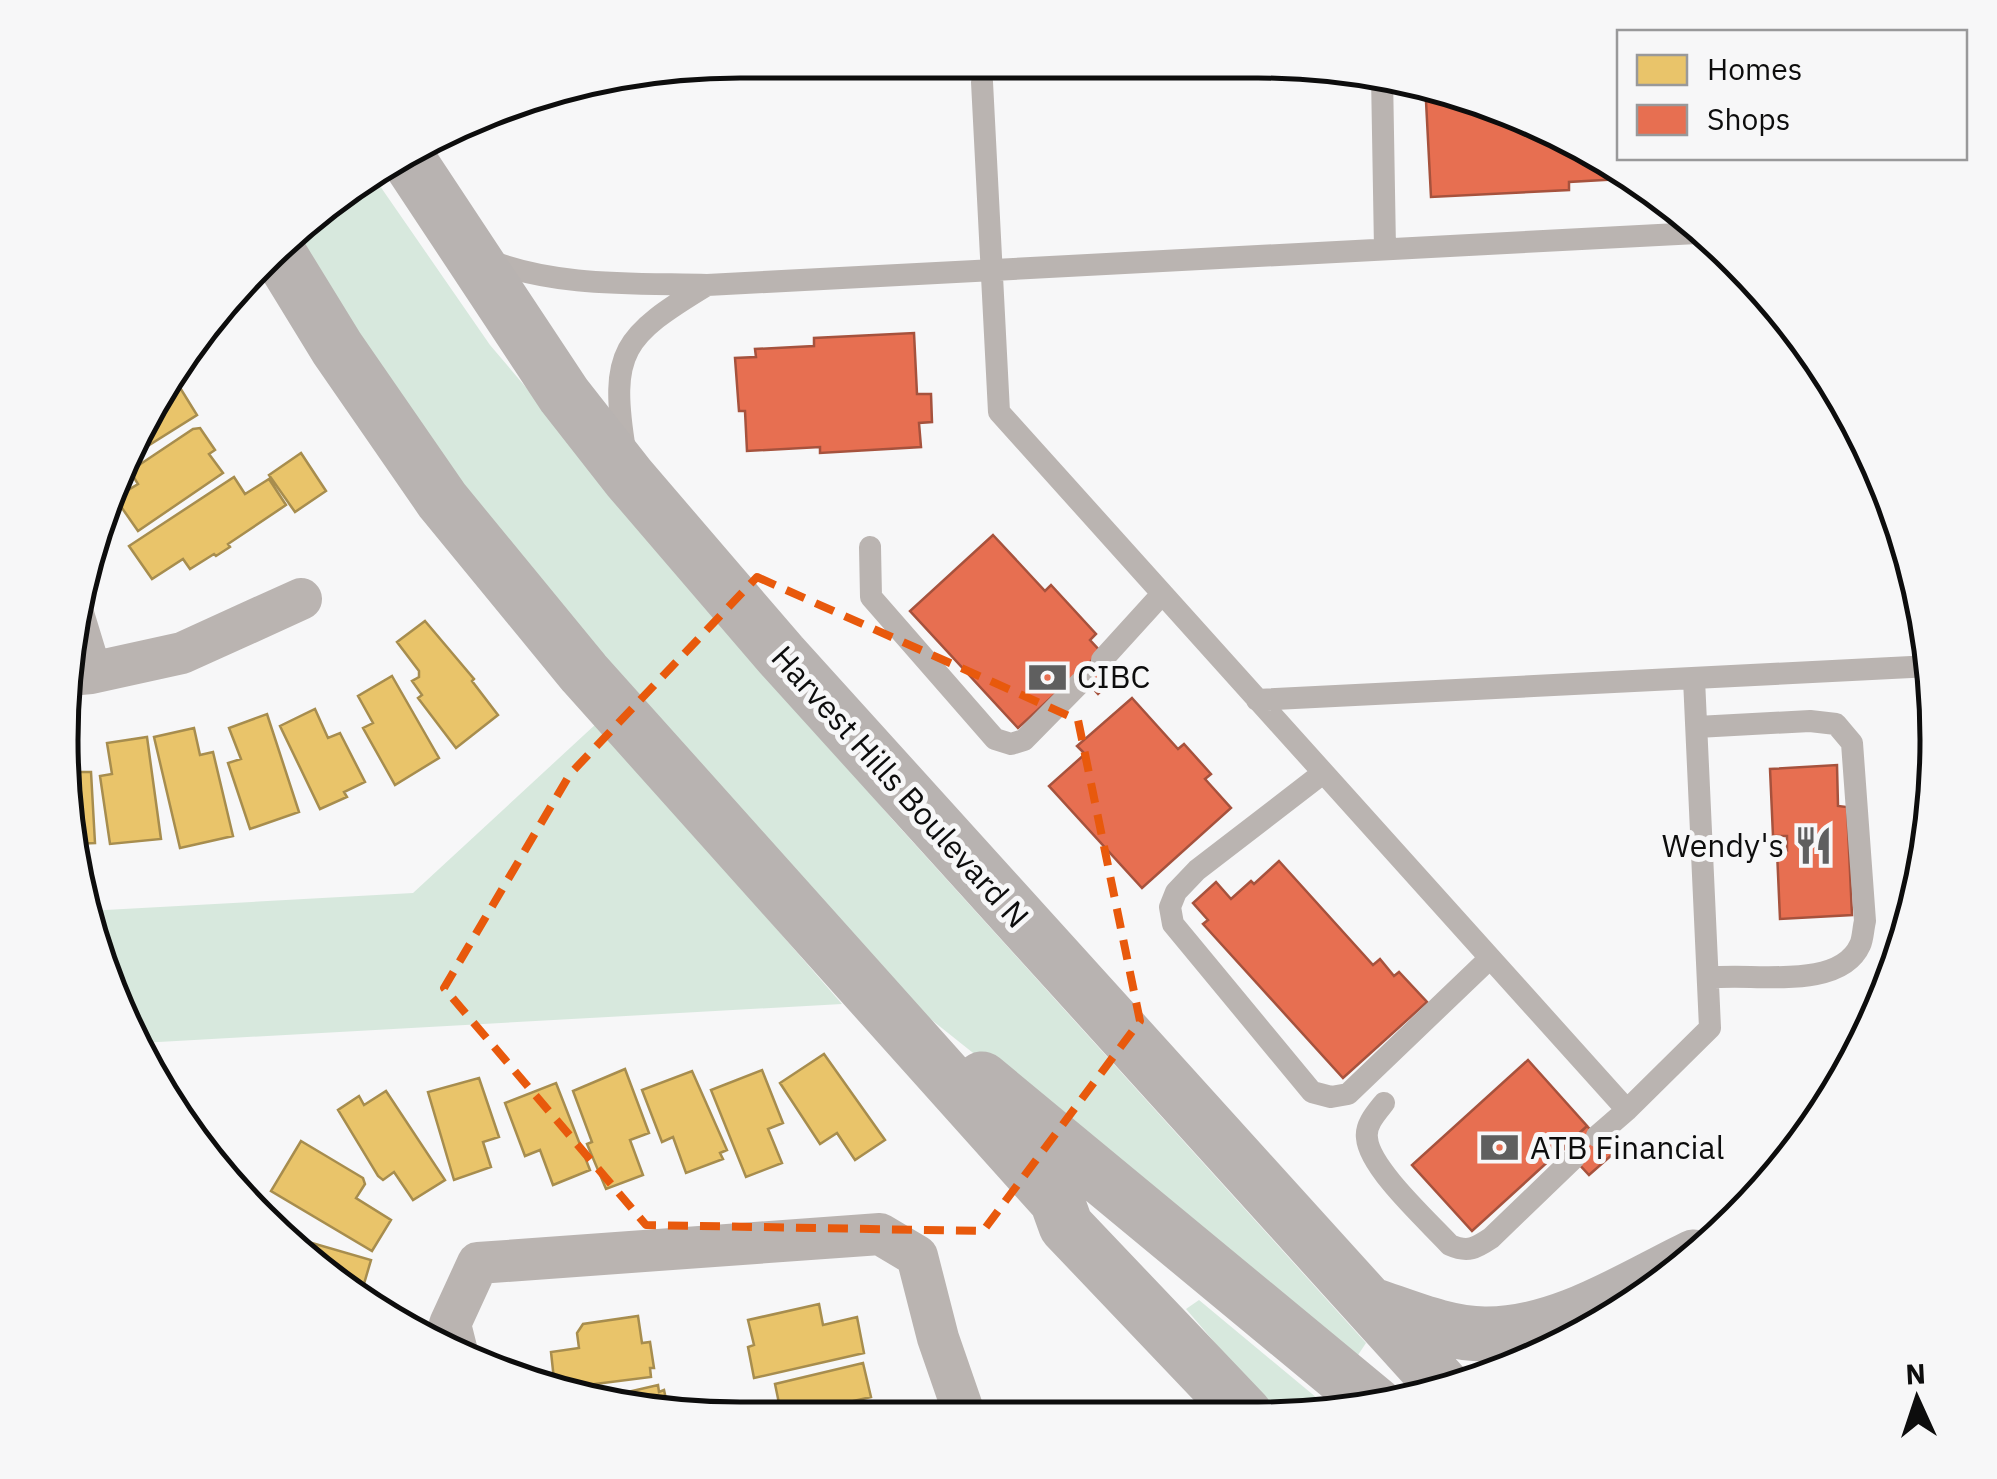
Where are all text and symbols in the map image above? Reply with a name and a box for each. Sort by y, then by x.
legend [1617,30,1967,160]
text: Homes [1707,49,1802,88]
text: Shops [1707,99,1790,138]
street label: Harvest Hills Boulevard N [763,636,1039,936]
place label: CIBC [1077,655,1150,697]
bank icon: CIBC [1026,656,1068,698]
place label: Wendy's [1662,824,1784,866]
restaurant icon: Wendy's [1793,825,1835,867]
place label: ATB Financial [1530,1126,1724,1168]
bank icon: ATB Financial [1479,1127,1521,1169]
north arrow [1867,1349,1967,1449]
text: N [1905,1355,1927,1393]

